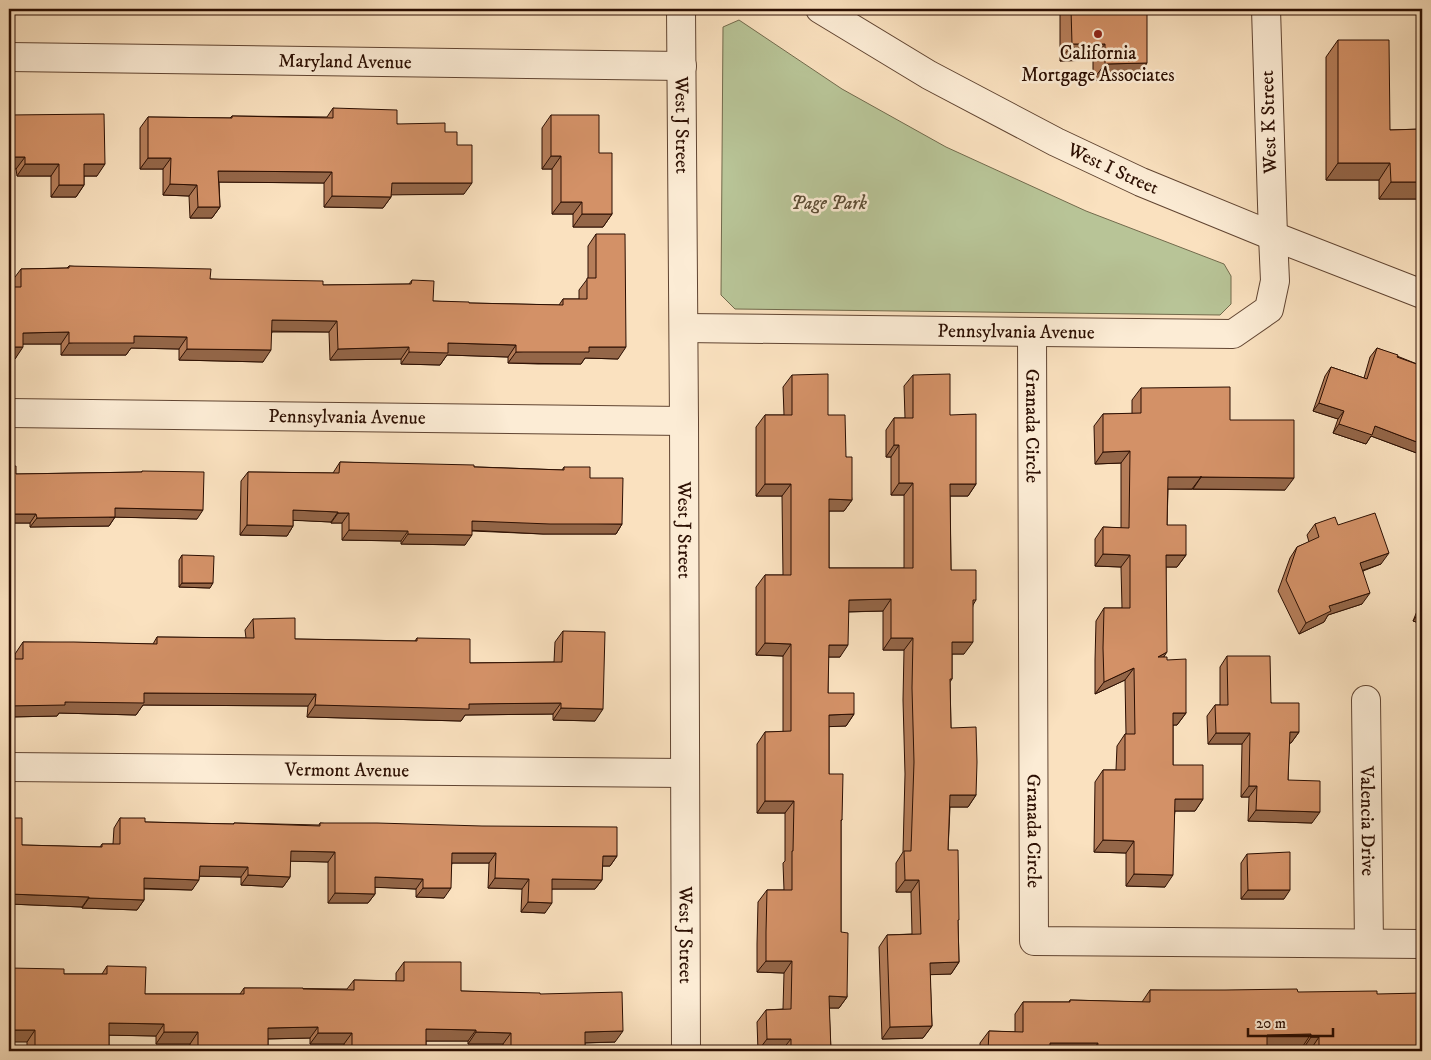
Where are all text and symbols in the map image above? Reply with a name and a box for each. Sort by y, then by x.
marker: California Mortgage Associates [1092,28,1104,40]
place label: California Mortgage Associates [1021,42,1175,87]
street label: Maryland Avenue [278,49,412,74]
street label: West K Street [1256,70,1282,175]
street label: West J Street [670,75,694,174]
street label: West I Street [1063,137,1162,199]
park label: Page Park [791,192,867,215]
street label: Pennsylvania Avenue [937,319,1095,344]
street label: Granada Circle [1021,369,1044,483]
street label: Pennsylvania Avenue [268,405,426,429]
street label: West J Street [673,480,696,579]
street label: Vermont Avenue [284,758,409,782]
street label: Valencia Drive [1355,765,1380,876]
street label: Granada Circle [1022,774,1045,888]
street label: West J Street [674,885,697,984]
scale bar [1248,1005,1334,1037]
text: 20 m [1256,1014,1286,1033]

